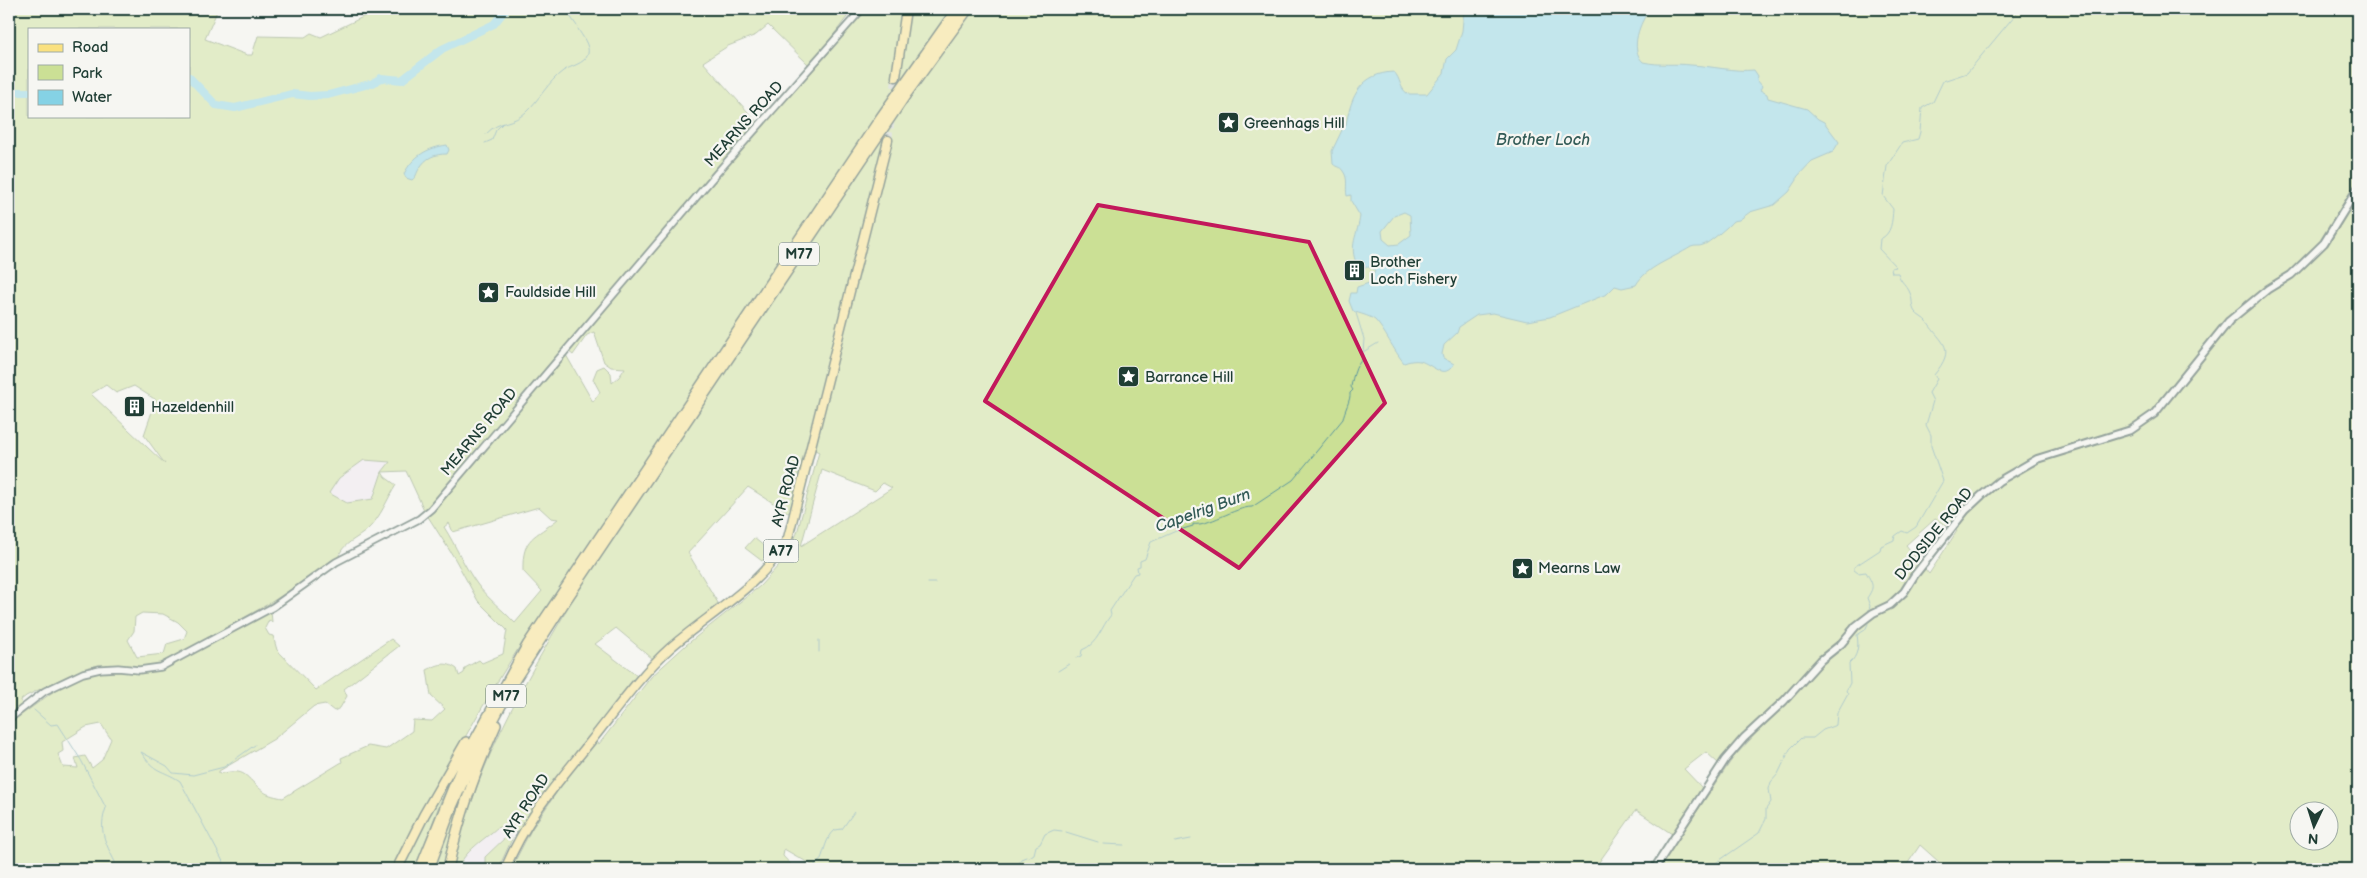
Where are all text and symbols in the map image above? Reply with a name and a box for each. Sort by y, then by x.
legend [28,28,190,118]
text: Road [72,38,108,57]
text: Park [72,64,103,83]
street label: MEARNS ROAD [701,77,788,171]
text: Water [72,88,112,107]
place icon: Greenhags Hill [1216,111,1240,135]
place label: Greenhags Hill [1244,114,1345,133]
water label: Brother Loch [1496,131,1590,150]
road number: M77 [779,242,819,266]
place label: Brother Loch Fishery [1370,253,1457,289]
building icon: Brother Loch Fishery [1342,259,1366,283]
place icon: Fauldside Hill [477,280,501,304]
place label: Fauldside Hill [505,283,596,302]
place icon: Barrance Hill [1117,365,1141,389]
place label: Barrance Hill [1145,368,1233,387]
street label: MEARNS ROAD [437,384,521,480]
building icon: Hazeldenhill [123,395,147,419]
place label: Hazeldenhill [151,398,234,417]
street label: AYR ROAD [767,453,805,529]
street label: DODSIDE ROAD [1891,484,1977,584]
water label: Capelrig Burn [1153,485,1253,537]
road number: A77 [764,540,798,562]
place icon: Mearns Law [1510,556,1534,580]
place label: Mearns Law [1538,559,1620,578]
road number: M77 [486,684,526,708]
street label: AYR ROAD [498,770,554,842]
north arrow [2290,800,2340,850]
text: N [2307,830,2319,847]

